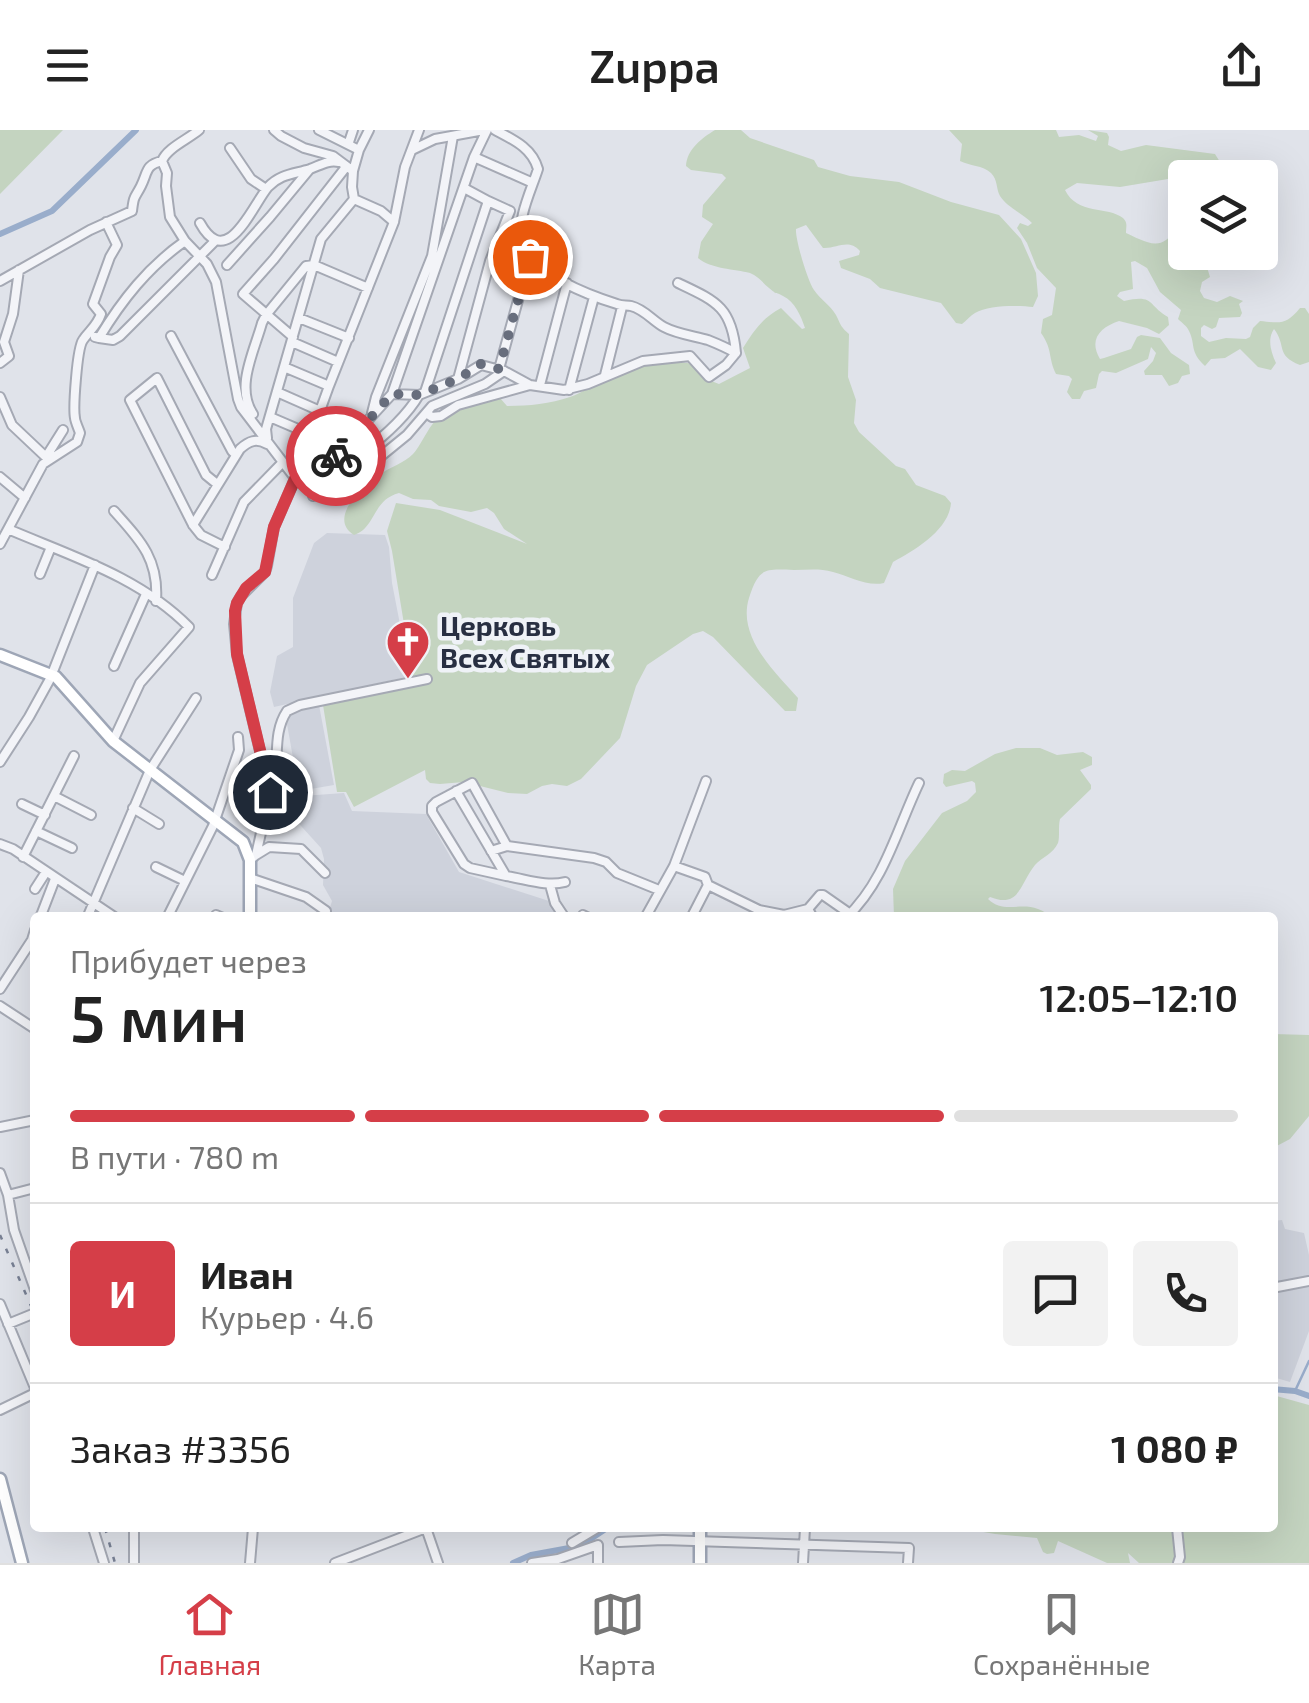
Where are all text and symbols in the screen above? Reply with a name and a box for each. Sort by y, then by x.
icon: menu [40,38,95,93]
text: Zuppa [589,38,720,92]
icon: share [1214,38,1269,93]
map controls [1168,160,1278,270]
button: layers [1168,160,1278,270]
pin [488,215,573,300]
icon: bag [503,230,558,285]
courier [286,406,386,506]
icon: bike [309,429,364,484]
place label: Церковь Всех Святых [440,608,610,674]
church icon: Церковь Всех Святых [385,619,431,680]
pin [228,750,313,835]
icon: home [243,765,298,820]
text: Прибудет через [70,941,307,979]
text: 12:05–12:10 [1040,974,1238,1020]
text: 5 мин [70,977,247,1055]
text: В пути · 780 m [70,1137,279,1175]
button: chat [1003,1241,1108,1346]
button: phone [1133,1241,1238,1346]
text: Иван [200,1251,294,1297]
text: И [109,1270,136,1316]
text: Курьер · 4.6 [200,1297,374,1335]
text: Заказ #3356 [70,1425,291,1471]
text: 1 080 ₽ [1111,1425,1238,1471]
tab: Главная [159,1587,261,1681]
tab: Карта [578,1587,656,1681]
tab: Сохранённые [973,1587,1150,1681]

